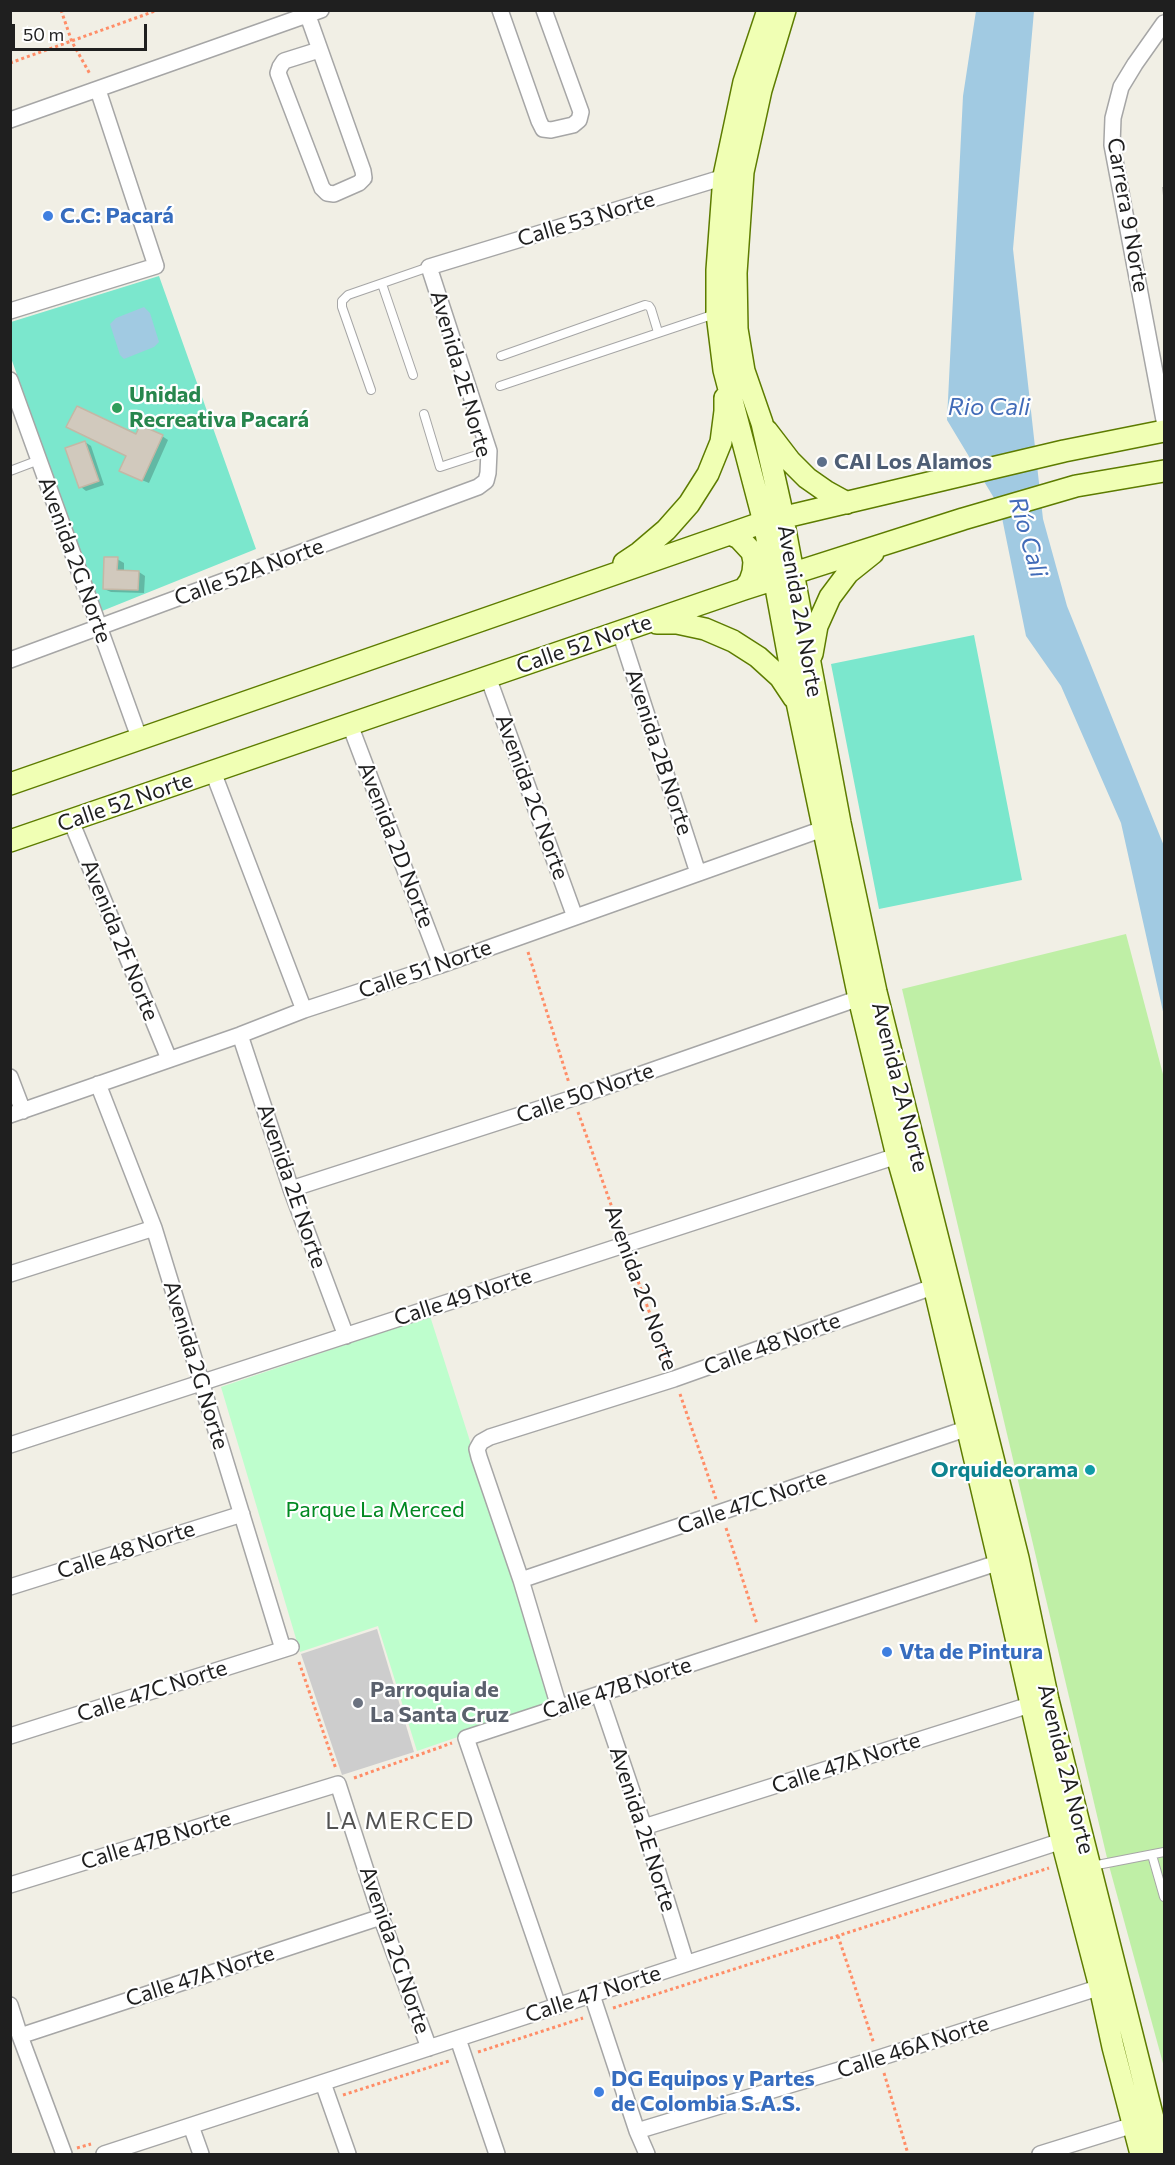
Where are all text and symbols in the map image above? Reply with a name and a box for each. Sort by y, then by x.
scale bar [15,12,150,50]
text: 50 m [23,23,64,45]
street label: Carrera 9 Norte [1101,136,1155,294]
street label: Calle 53 Norte [514,186,658,252]
place label: C.C: Pacará [60,203,174,229]
marker: C.C: Pacará [41,209,55,223]
street label: Avenida 2E Norte [425,288,497,460]
place label: Unidad Recreativa Pacará [129,382,309,434]
water label: Rio Cali [948,393,1030,421]
marker: Unidad Recreativa Pacará [110,401,124,415]
place label: CAI Los Alamos [834,449,992,475]
marker: CAI Los Alamos [815,455,829,469]
street label: Avenida 2G Norte [33,473,117,647]
water label: Río Cali [1003,493,1053,581]
street label: Avenida 2A Norte [772,523,828,699]
street label: Calle 52A Norte [171,533,327,611]
street label: Calle 52 Norte [513,608,655,680]
street label: Avenida 2B Norte [620,666,698,838]
street label: Avenida 2C Norte [490,711,574,883]
street label: Avenida 2D Norte [352,759,440,931]
street label: Calle 52 Norte [54,766,196,838]
street label: Avenida 2F Norte [76,856,164,1024]
street label: Calle 51 Norte [355,934,495,1004]
street label: Avenida 2A Norte [866,999,934,1175]
street label: Calle 50 Norte [513,1057,657,1129]
street label: Avenida 2E Norte [252,1100,332,1272]
street label: Avenida 2C Norte [599,1202,683,1374]
street label: Calle 49 Norte [391,1262,535,1332]
street label: Avenida 2G Norte [158,1277,234,1453]
street label: Calle 48 Norte [700,1307,844,1381]
place label: Orquideorama [931,1457,1078,1483]
marker: Orquideorama [1083,1463,1097,1477]
street label: Calle 47C Norte [674,1464,830,1540]
park label: Parque La Merced [285,1497,465,1523]
street label: Calle 48 Norte [54,1515,198,1585]
place label: Vta de Pintura [899,1639,1043,1665]
marker: Vta de Pintura [880,1645,894,1659]
street label: Calle 47B Norte [539,1651,695,1725]
street label: Calle 47C Norte [74,1654,230,1728]
place label: Parroquia de La Santa Cruz [370,1677,509,1729]
street label: Avenida 2A Norte [1032,1681,1100,1857]
marker: Parroquia de La Santa Cruz [351,1696,365,1710]
street label: Calle 47A Norte [768,1727,924,1799]
street label: Avenida 2E Norte [604,1743,682,1915]
street label: Calle 47B Norte [78,1805,234,1875]
district label: LA MERCED [325,1807,475,1835]
street label: Avenida 2G Norte [354,1863,436,2037]
street label: Calle 47A Norte [122,1940,278,2012]
street label: Calle 47 Norte [522,1960,664,2028]
street label: Calle 46A Norte [834,2010,992,2084]
place label: DG Equipos y Partes de Colombia S.A.S. [611,2066,815,2118]
marker: DG Equipos y Partes de Colombia S.A.S. [592,2085,606,2099]

